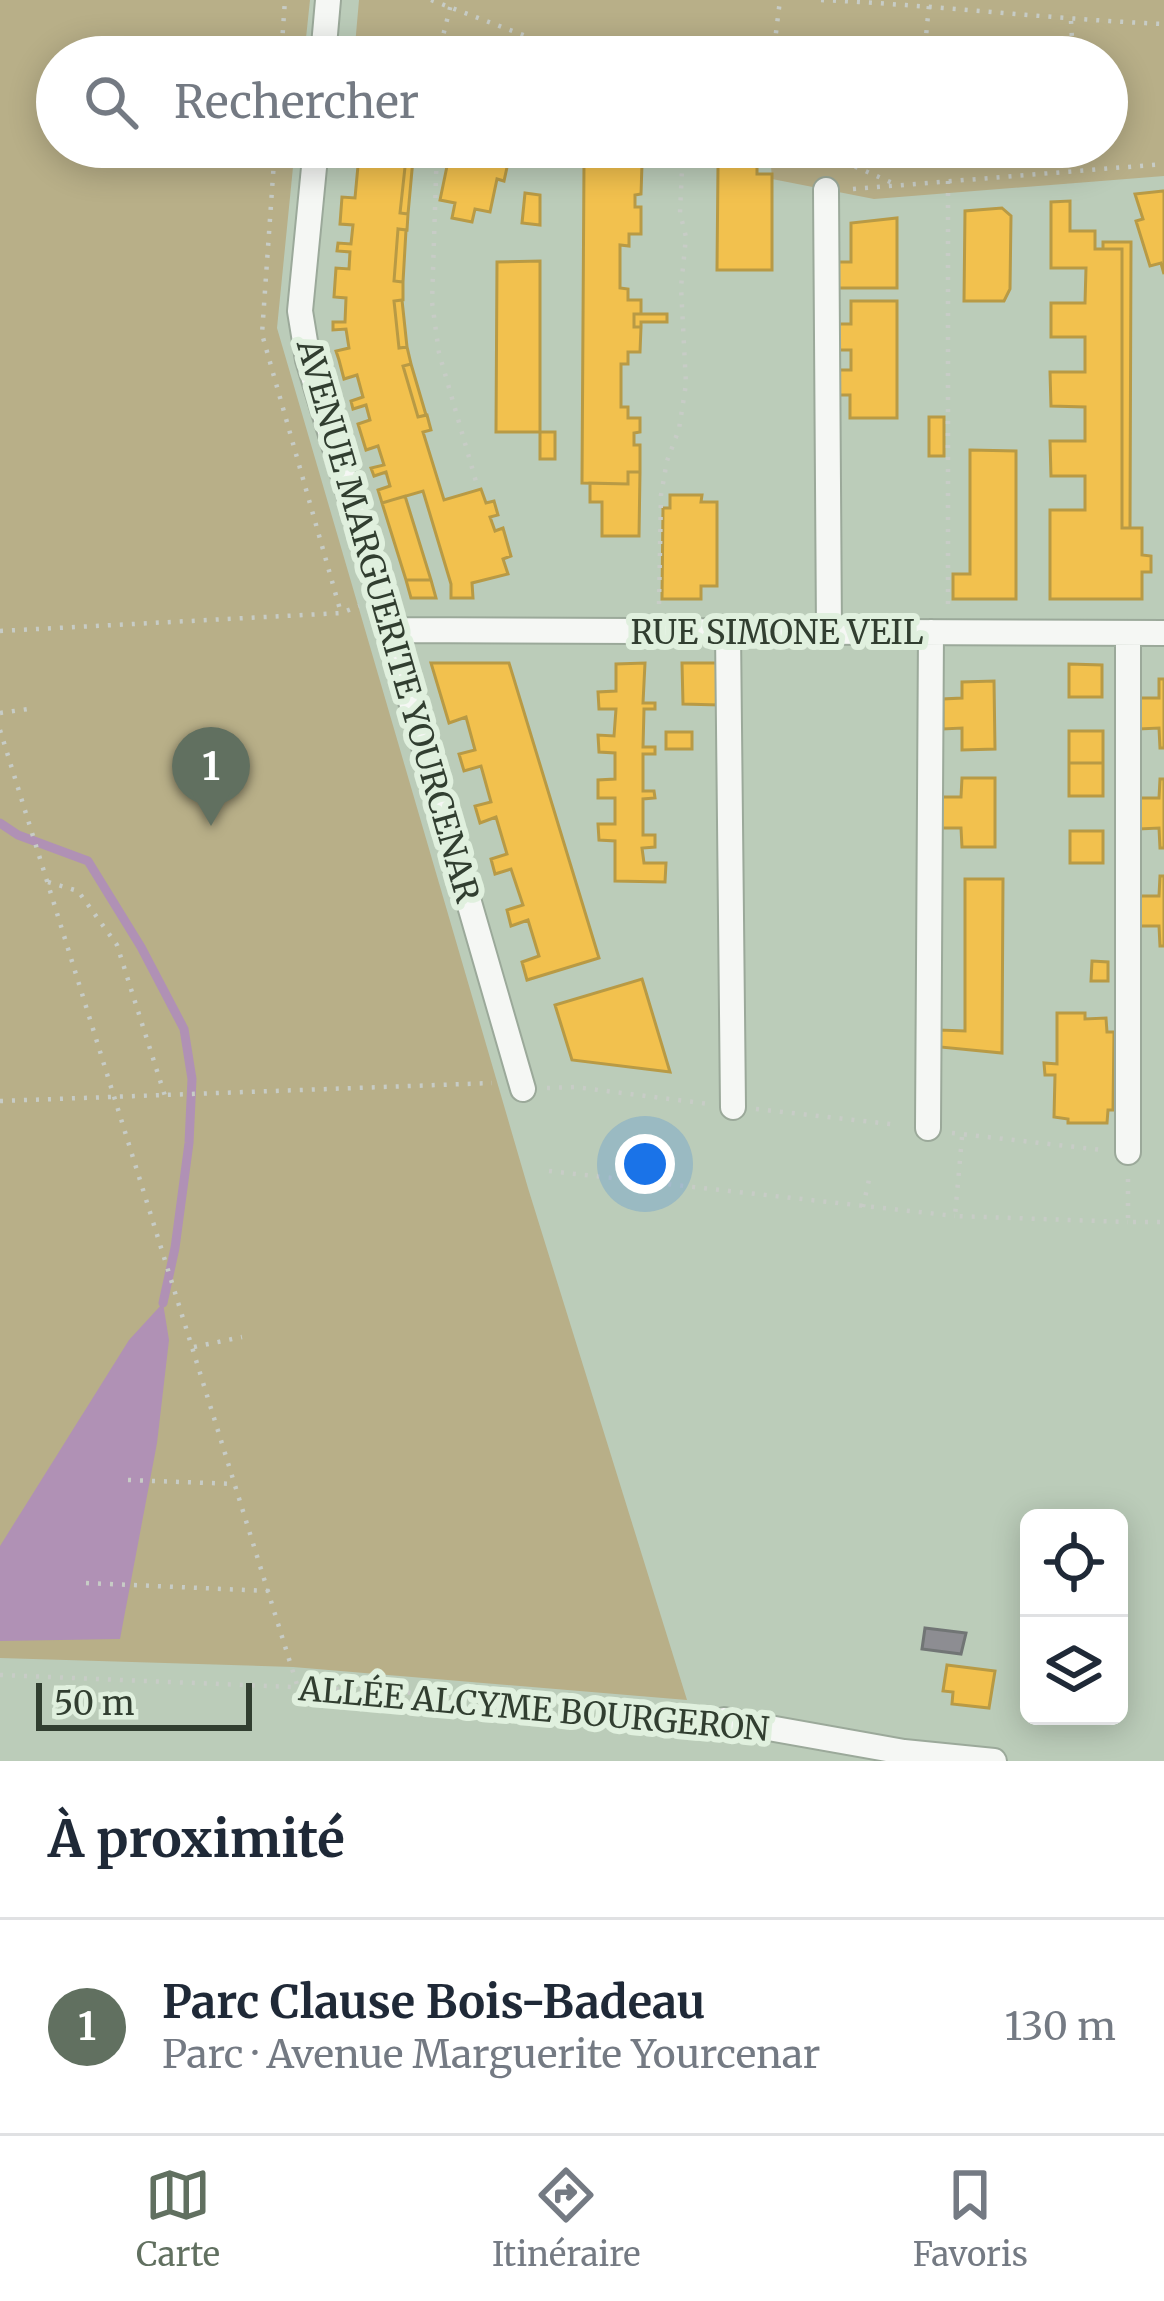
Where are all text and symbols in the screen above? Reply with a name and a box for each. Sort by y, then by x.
search box [36,36,1128,168]
icon: search [78,69,144,135]
text: Rechercher [174,74,419,130]
street label: AVENUE MARGUERITE YOURCENAR [288,334,488,907]
street label: RUE SIMONE VEIL [631,612,923,653]
pin: 1 [172,727,250,826]
your location [615,1134,675,1194]
map controls [1020,1509,1128,1725]
button: locate [1020,1509,1128,1617]
button: layers [1020,1617,1128,1725]
street label: ALLÉE ALCYME BOURGERON [296,1666,771,1750]
scale bar [36,1677,252,1730]
text: 50 m [54,1683,135,1724]
text: À proximité [48,1807,345,1871]
text: Parc Clause Bois-Badeau [162,1974,705,2030]
text: 1 [78,2002,96,2051]
text: 130 m [1004,2002,1116,2051]
text: Parc · Avenue Marguerite Yourcenar [162,2030,820,2079]
tab: Carte [136,2162,220,2275]
tab: Itinéraire [492,2162,641,2275]
tab: Favoris [913,2162,1028,2275]

